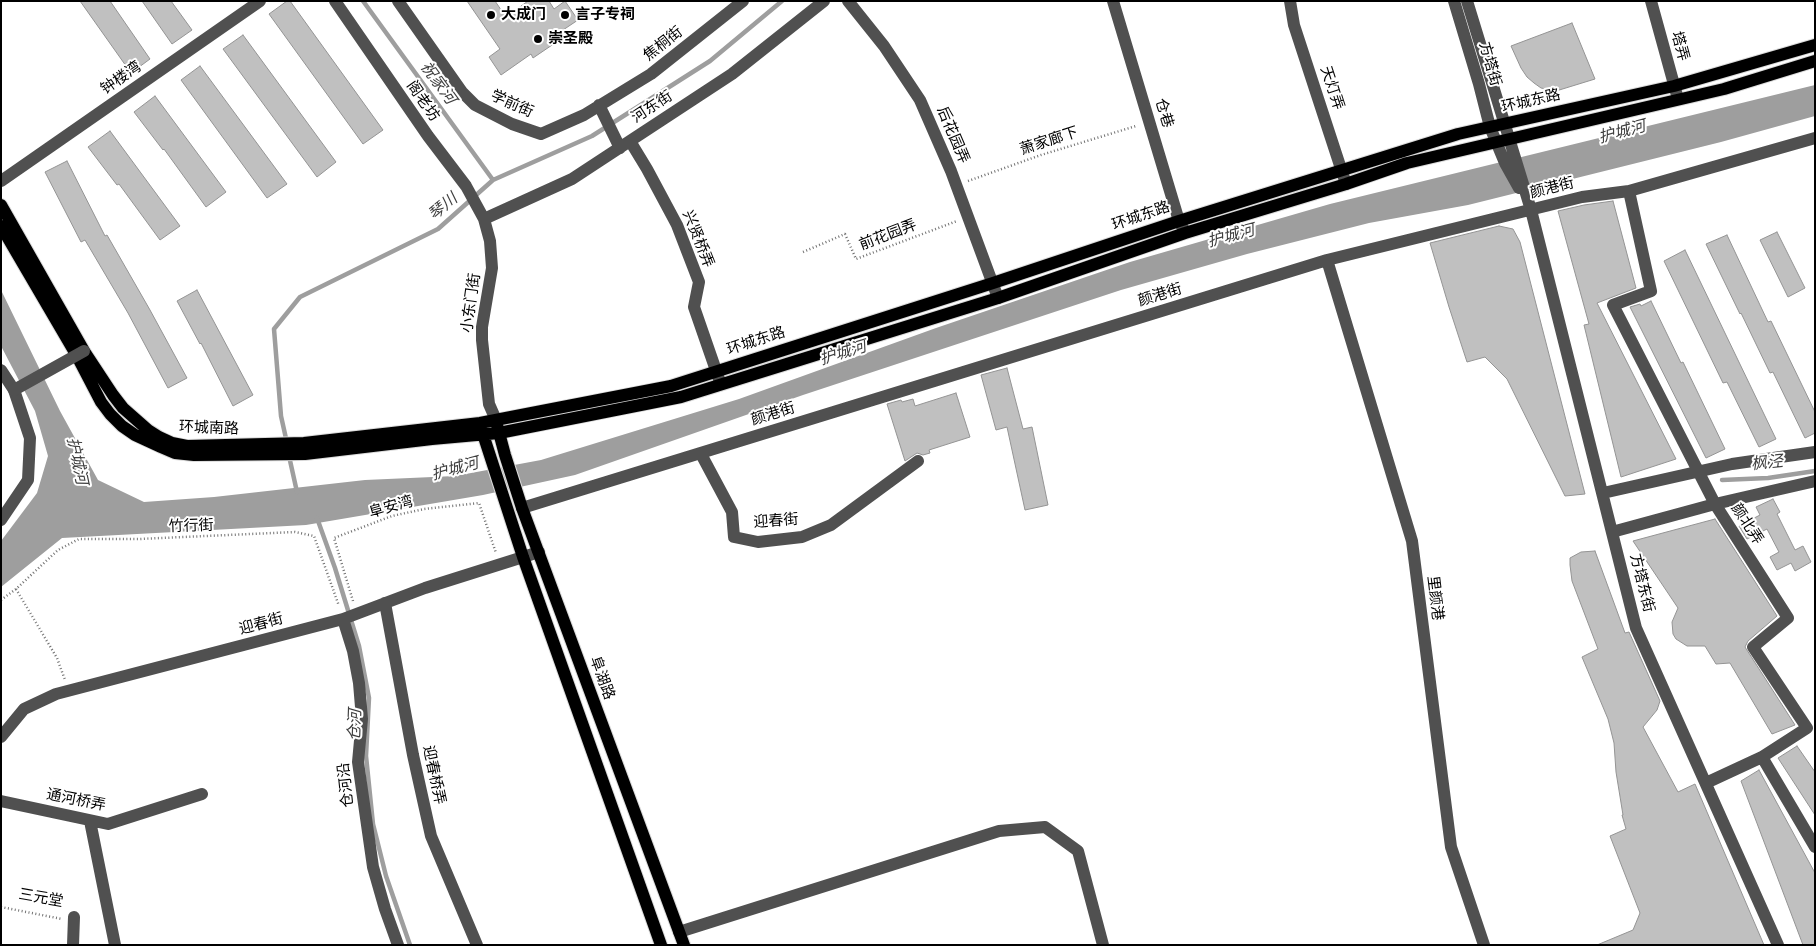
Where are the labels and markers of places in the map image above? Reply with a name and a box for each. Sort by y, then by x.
place label: 大成门 [501,6,546,24]
place label: 言子专祠 [575,6,635,24]
marker: 大成门 [485,9,497,21]
marker: 言子专祠 [559,9,571,21]
place label: 崇圣殿 [548,30,593,48]
marker: 崇圣殿 [532,33,544,45]

